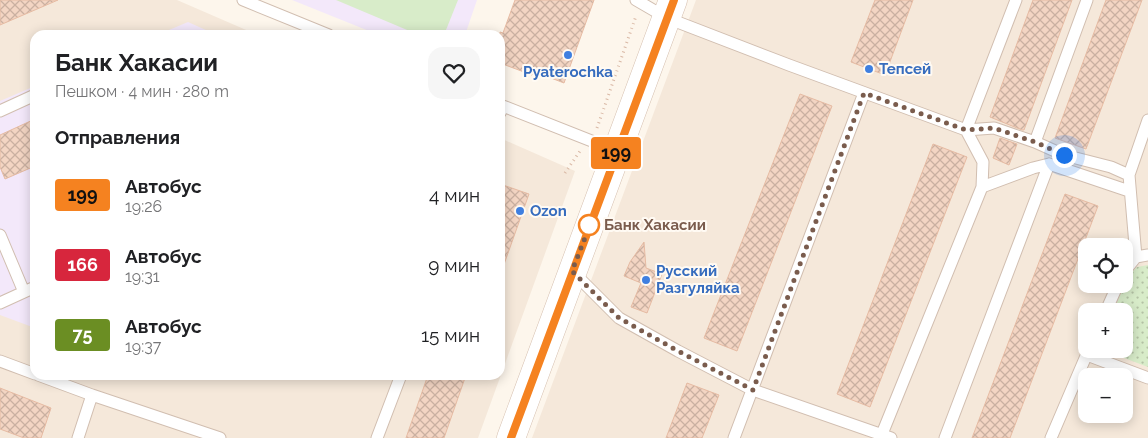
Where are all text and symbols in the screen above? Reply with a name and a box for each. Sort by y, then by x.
button: heart [428,47,480,99]
text: Банк Хакасии [55,48,218,77]
marker: Pyaterochka [562,49,574,61]
place label: Тепсей [879,60,931,78]
place label: Pyaterochka [523,63,613,81]
marker: Тепсей [863,63,875,75]
text: Пешком · 4 мин · 280 m [55,82,229,101]
text: Отправления [55,126,180,148]
line badge: 199 [587,137,645,169]
text: 199 [601,142,631,163]
your location [1052,143,1077,168]
text: Автобус [125,175,202,197]
text: 199 [67,184,98,205]
text: 4 мин [429,184,480,206]
text: 19:26 [125,197,162,216]
place label: Ozon [530,202,567,220]
marker: Ozon [514,205,526,217]
marker: Банк Хакасии [578,214,600,236]
place label: Банк Хакасии [604,216,706,234]
map controls [1078,238,1133,423]
button: locate [1078,238,1133,293]
text: Автобус [125,245,202,267]
text: 166 [67,254,98,275]
text: 9 мин [428,254,480,276]
place label: Русский Разгуляйка [656,262,740,297]
text: 19:31 [125,267,160,286]
marker: Русский Разгуляйка [640,274,652,286]
button: + [1078,303,1133,358]
text: Автобус [125,315,202,337]
text: 75 [73,324,92,345]
text: 15 мин [421,324,480,346]
text: 19:37 [125,337,161,356]
button: − [1078,368,1133,423]

